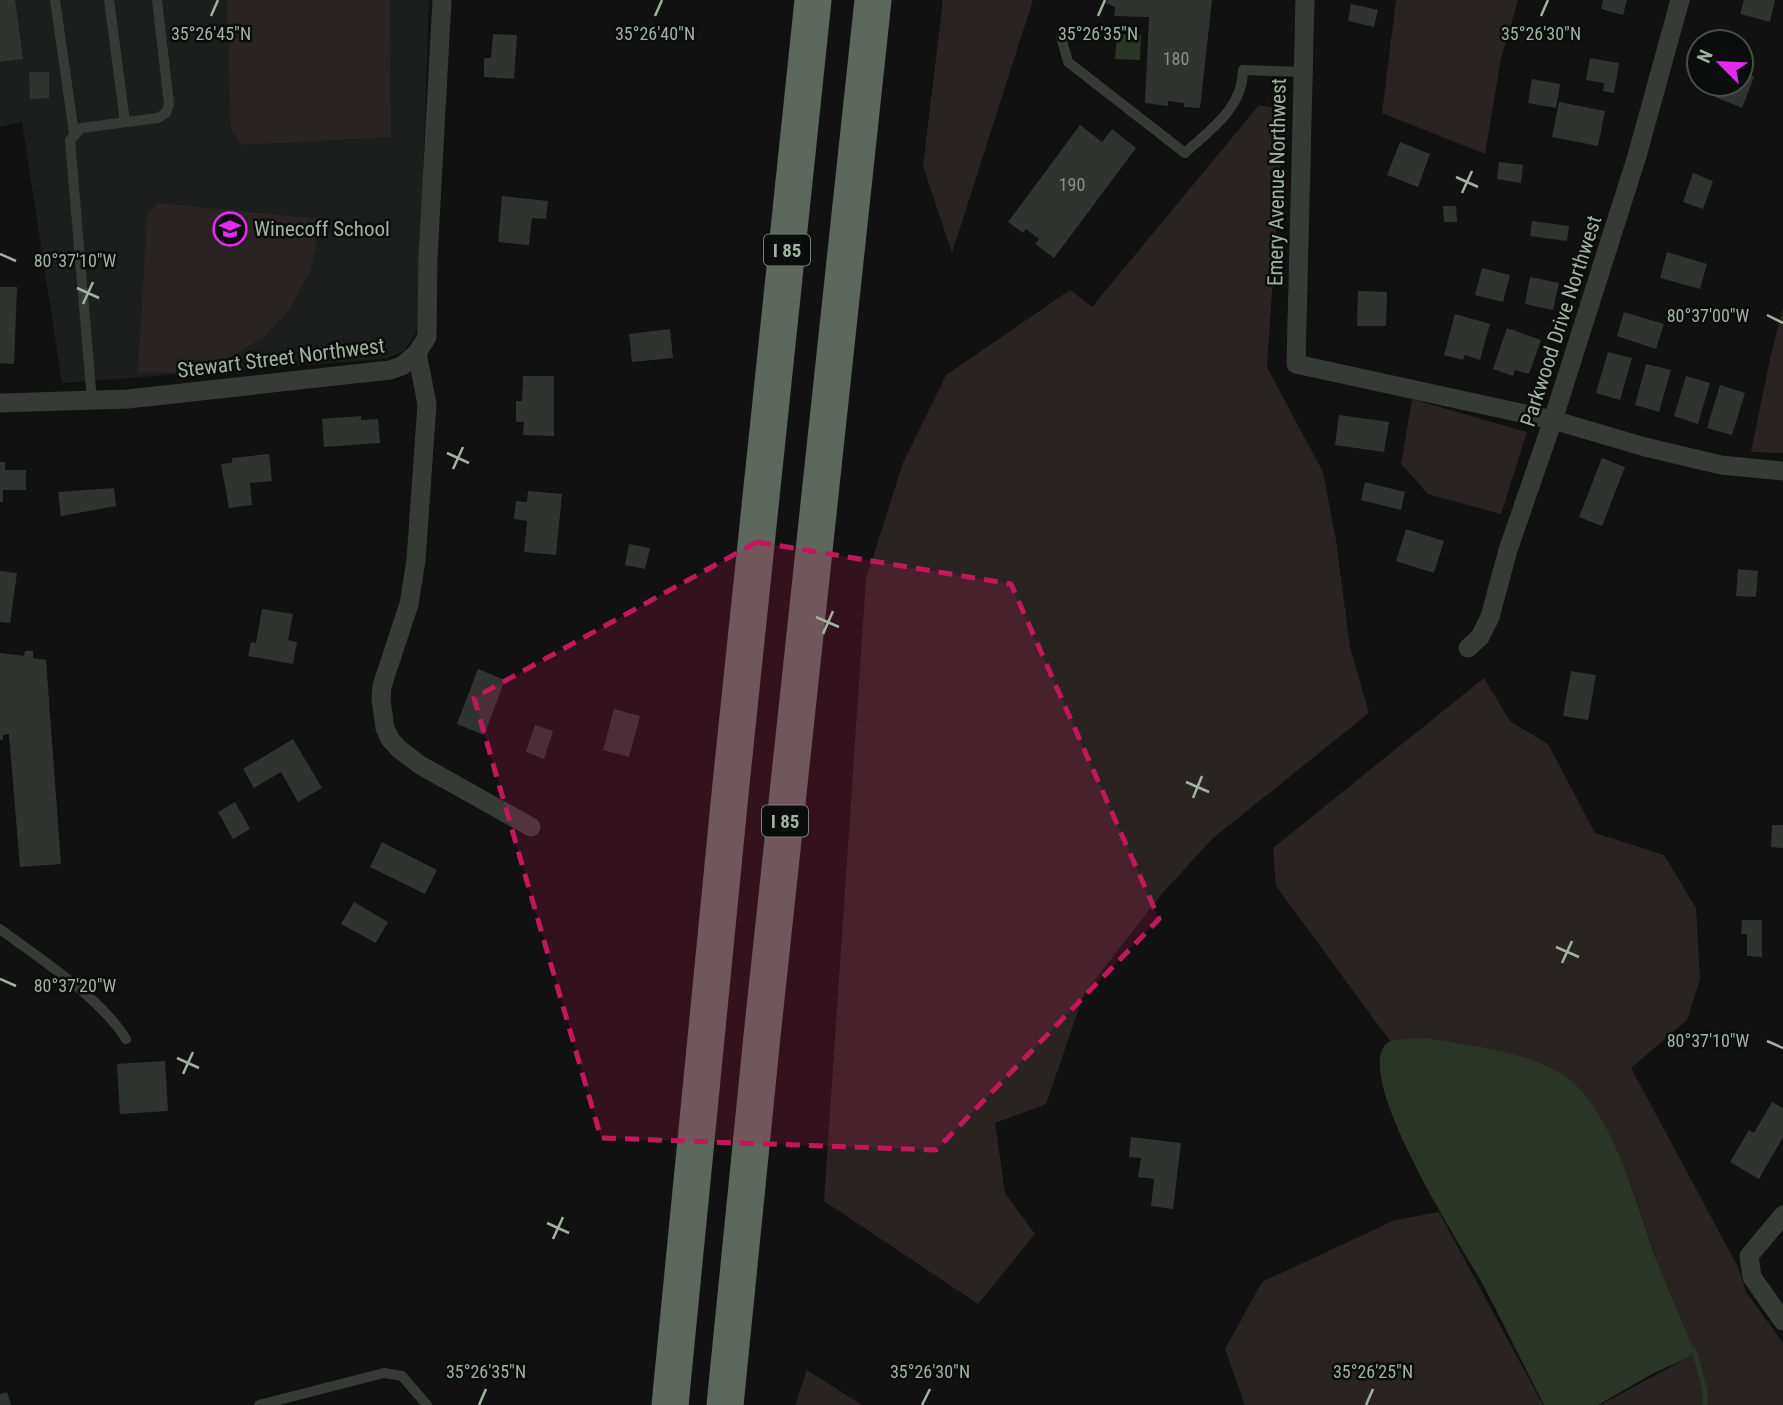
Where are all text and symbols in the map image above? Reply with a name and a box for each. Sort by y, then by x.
text: 35°26'45"N [171,23,251,44]
text: 35°26'40"N [615,23,695,44]
text: 35°26'35"N [1058,23,1138,44]
text: 35°26'30"N [1501,23,1581,44]
north arrow [1685,28,1755,98]
text: N [1692,46,1718,66]
house number: 180 [1163,48,1189,69]
street label: Emery Avenue Northwest [1263,78,1291,286]
house number: 190 [1059,174,1085,195]
school or university icon: Winecoff School [211,210,249,248]
street label: Parkwood Drive Northwest [1516,213,1606,429]
place label: Winecoff School [254,217,390,241]
road number: I 85 [764,234,810,266]
text: 80°37'10"W [34,250,117,271]
text: 80°37'00"W [1667,305,1750,326]
street label: Stewart Street Northwest [176,333,386,383]
road number: I 85 [762,806,808,836]
text: 80°37'20"W [34,975,117,996]
text: 80°37'10"W [1667,1030,1750,1051]
text: 35°26'35"N [446,1361,526,1382]
text: 35°26'30"N [890,1361,970,1382]
text: 35°26'25"N [1333,1361,1413,1382]

